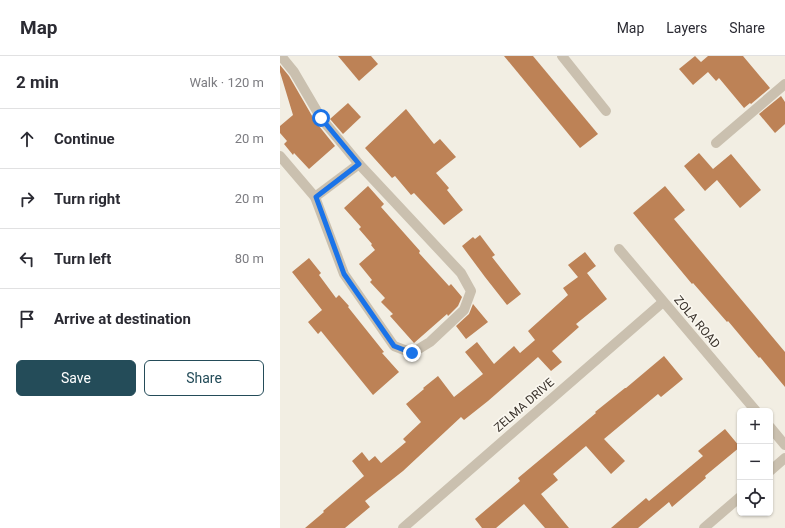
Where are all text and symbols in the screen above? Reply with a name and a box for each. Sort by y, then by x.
text: Map [20,16,58,39]
text: Map [617,20,644,36]
text: Layers [666,20,707,36]
text: Share [729,20,765,36]
text: 2 min [16,72,59,92]
text: Walk · 120 m [189,75,264,90]
route start [312,109,330,127]
icon: ahead [16,128,38,150]
text: Continue [54,130,115,148]
text: 20 m [235,131,264,146]
icon: right [16,188,38,210]
text: Turn right [54,190,120,208]
text: 20 m [235,191,264,206]
icon: left [16,248,38,270]
text: Turn left [54,250,111,268]
text: 80 m [235,251,264,266]
street label: ZOLA ROAD [671,293,723,351]
icon: arrive [16,308,38,330]
text: Arrive at destination [54,310,191,328]
route end [403,344,421,362]
button: Save [16,360,136,396]
button: Share [144,360,264,396]
street label: ZELMA DRIVE [491,375,557,435]
map controls [737,408,773,516]
button: + [737,408,773,444]
button: − [737,444,773,480]
button: locate [737,480,773,516]

